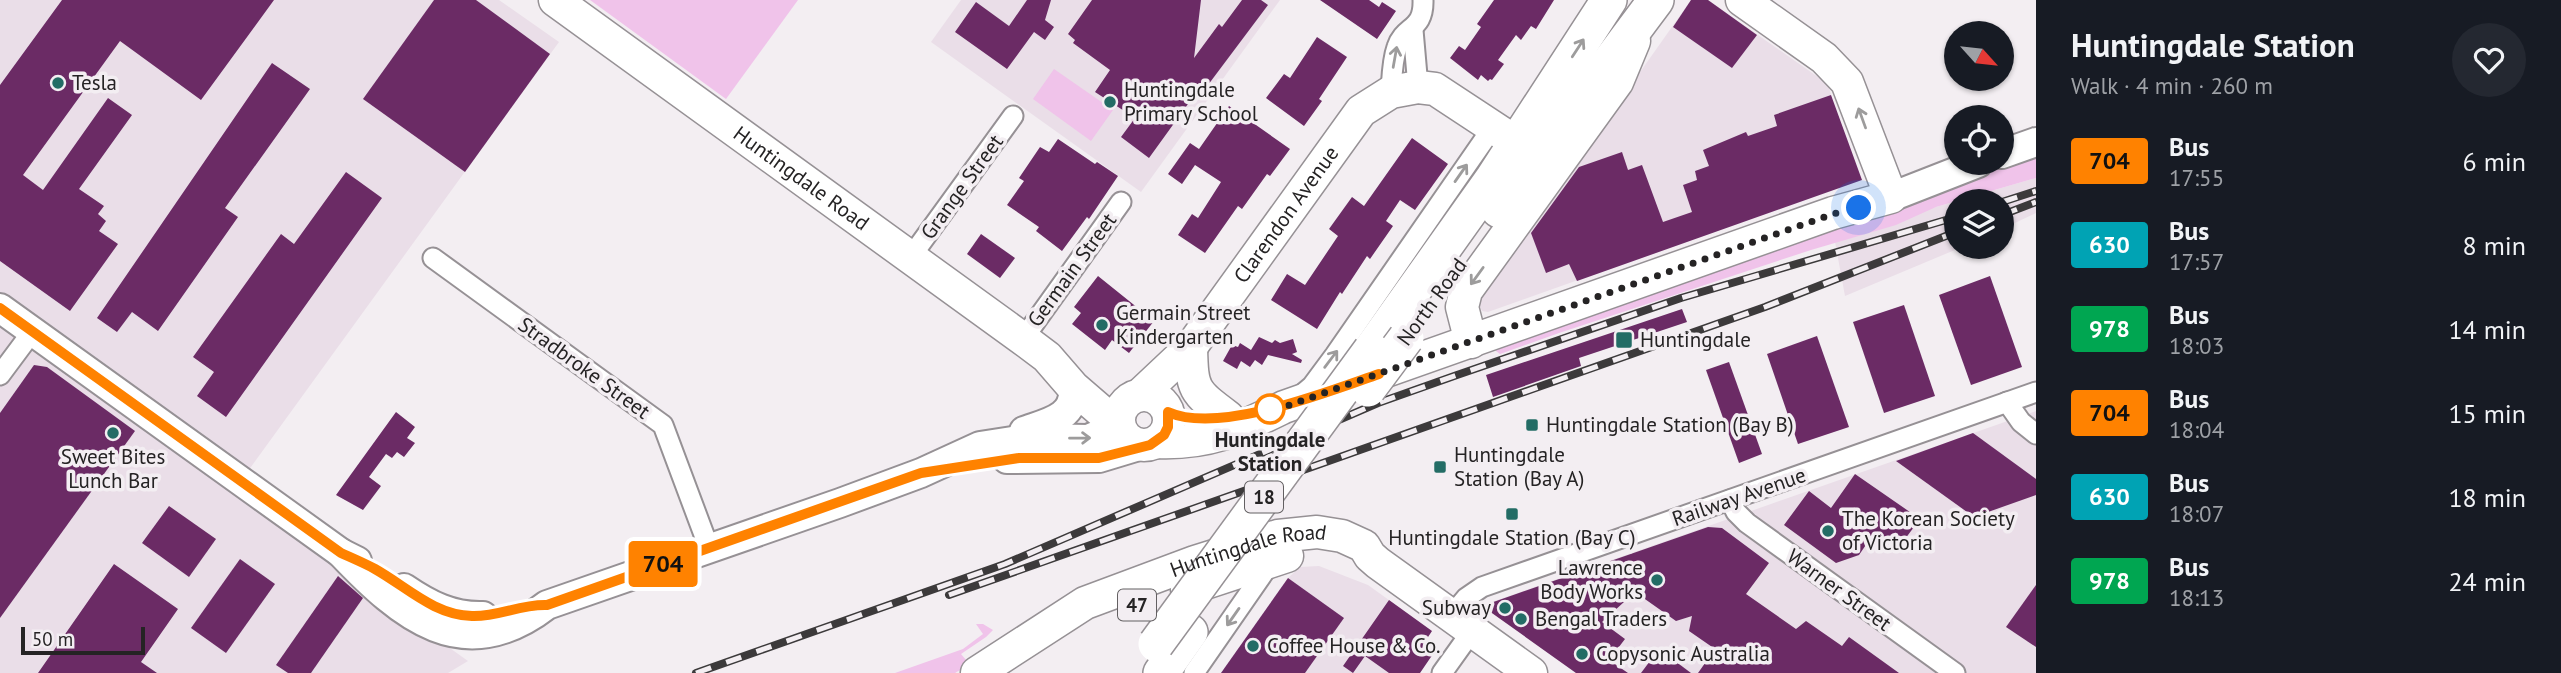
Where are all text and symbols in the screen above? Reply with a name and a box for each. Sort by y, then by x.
north arrow [1944,21,2014,91]
map controls [1944,21,2014,259]
text: Huntingdale Station [2071,23,2355,66]
button: heart [2452,23,2526,97]
one-way arrow [1571,39,1585,58]
one-way arrow [1389,46,1402,69]
place label: Tesla [72,69,117,96]
text: Walk · 4 min · 260 m [2071,71,2273,100]
marker: Tesla [50,75,66,91]
place label: Huntingdale Primary School [1124,76,1258,127]
marker: Huntingdale Primary School [1102,94,1118,110]
button: locate [1944,105,2014,175]
one-way arrow [1855,108,1867,130]
street label: Huntingdale Road [728,120,875,236]
street label: Grange Street [914,129,1009,244]
text: Bus [2169,130,2209,163]
street label: Clarendon Avenue [1227,141,1344,288]
text: 704 [2089,145,2130,176]
text: 6 min [2463,145,2526,178]
text: 17:55 [2169,163,2224,192]
one-way arrow [1454,164,1468,183]
button: layers [1944,189,2014,259]
your location [1841,190,1876,225]
street label: Germain Street [1021,207,1122,332]
text: Bus [2169,214,2209,247]
text: 630 [2089,229,2130,260]
text: 8 min [2463,229,2526,262]
text: 17:57 [2169,247,2224,276]
street label: North Road [1391,253,1472,351]
one-way arrow [1470,266,1484,285]
text: Bus [2169,298,2209,331]
place label: Germain Street Kindergarten [1116,299,1250,350]
street label: Stradbroke Street [513,311,656,425]
text: 978 [2089,313,2130,344]
text: 14 min [2448,313,2526,346]
marker: Germain Street Kindergarten [1094,317,1110,333]
place label: Huntingdale [1640,326,1751,353]
marker: Huntingdale [1614,330,1634,350]
text: 18:03 [2169,331,2224,360]
one-way arrow [1323,350,1338,369]
text: Bus [2169,382,2209,415]
marker: Huntingdale Station [1255,394,1285,424]
text: 704 [2089,397,2130,428]
text: 15 min [2448,397,2526,430]
place label: Huntingdale Station (Bay B) [1546,411,1794,438]
text: 18:04 [2169,415,2224,444]
marker: Huntingdale Station (Bay B) [1524,417,1540,433]
marker: Sweet Bites Lunch Bar [105,425,121,441]
place label: Huntingdale Station [1215,426,1325,477]
one-way arrow [1068,432,1091,445]
place label: Huntingdale Station (Bay A) [1454,441,1584,492]
place label: Sweet Bites Lunch Bar [61,443,165,494]
marker: Huntingdale Station (Bay A) [1432,459,1448,475]
street label: Railway Avenue [1668,461,1809,532]
text: Bus [2169,466,2209,499]
text: 630 [2089,481,2130,512]
text: 18 min [2448,481,2526,514]
road number: 18 [1245,482,1283,512]
text: 18:07 [2169,499,2224,528]
place label: The Korean Society of Victoria [1842,505,2015,556]
marker: Huntingdale Station (Bay C) [1504,506,1520,522]
street label: Huntingdale Road [1166,518,1328,583]
marker: The Korean Society of Victoria [1820,523,1836,539]
place label: Huntingdale Station (Bay C) [1388,524,1636,551]
line badge: 704 [623,541,703,587]
street label: Warner Street [1782,543,1897,637]
text: 704 [643,548,683,579]
text: Bus [2169,550,2209,583]
place label: Lawrence Body Works [1540,554,1643,605]
text: 978 [2089,565,2130,596]
text: 24 min [2448,565,2526,598]
marker: Lawrence Body Works [1649,572,1665,588]
text: 18:13 [2169,583,2224,612]
road number: 47 [1118,590,1156,620]
place label: Subway [1422,594,1491,621]
marker: Subway [1497,600,1513,616]
place label: Bengal Traders [1535,605,1667,632]
one-way arrow [1226,607,1240,626]
marker: Bengal Traders [1513,611,1529,627]
scale bar [21,624,145,656]
text: 50 m [32,627,73,651]
place label: Coffee House & Co. [1267,632,1440,659]
marker: Coffee House & Co. [1245,638,1261,654]
place label: Copysonic Australia [1596,640,1770,667]
marker: Copysonic Australia [1574,646,1590,662]

